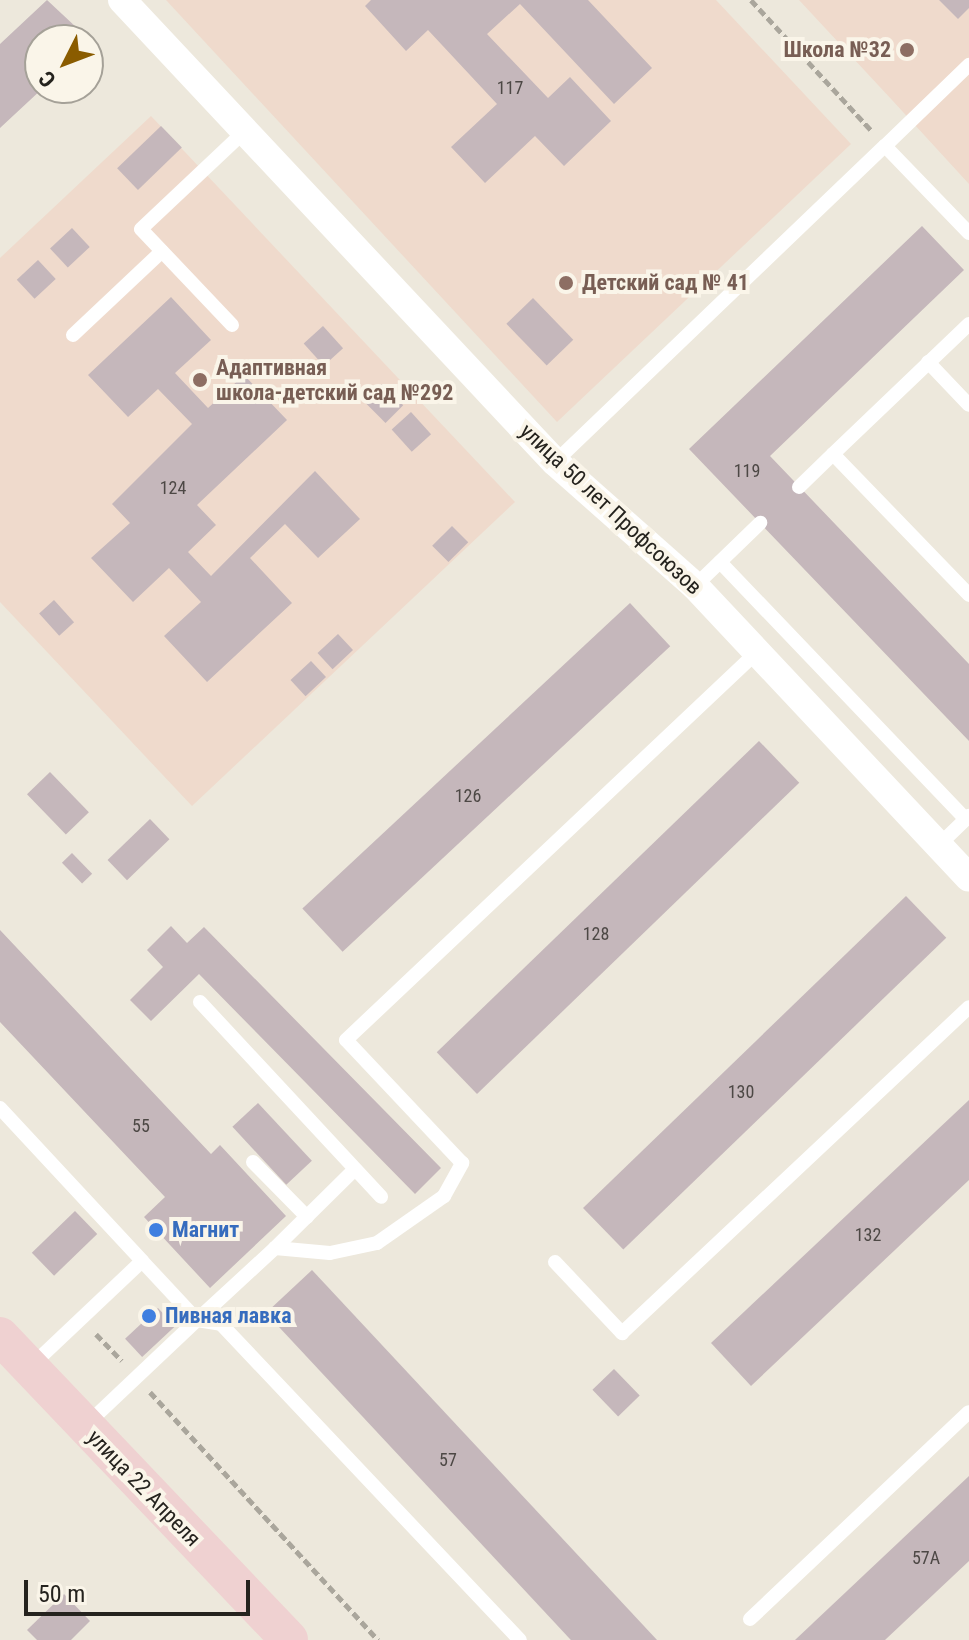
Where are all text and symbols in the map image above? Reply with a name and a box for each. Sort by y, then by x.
north arrow [24,24,104,104]
place label: Школа №32 [784,37,891,63]
marker: Школа №32 [898,41,916,59]
text: С [34,66,61,92]
house number: 117 [497,77,523,99]
place label: Детский сад № 41 [582,270,749,296]
marker: Детский сад № 41 [557,274,575,292]
place label: Адаптивная школа-детский сад №292 [216,354,453,406]
marker: Адаптивная школа-детский сад №292 [191,371,209,389]
street label: улица 50 лет Профсоюзов [515,418,707,600]
house number: 119 [734,460,760,482]
house number: 124 [160,477,186,499]
house number: 126 [455,785,481,807]
house number: 128 [583,923,609,945]
house number: 130 [728,1081,754,1103]
house number: 55 [132,1115,150,1137]
place label: Магнит [172,1217,239,1243]
marker: Магнит [147,1221,165,1239]
house number: 132 [855,1224,881,1246]
place label: Пивная лавка [165,1303,292,1329]
marker: Пивная лавка [140,1307,158,1325]
street label: улица 22 Апреля [82,1424,206,1552]
house number: 57 [439,1449,457,1471]
house number: 57А [912,1547,940,1569]
scale bar [28,1564,254,1614]
text: 50 m [38,1580,85,1608]

